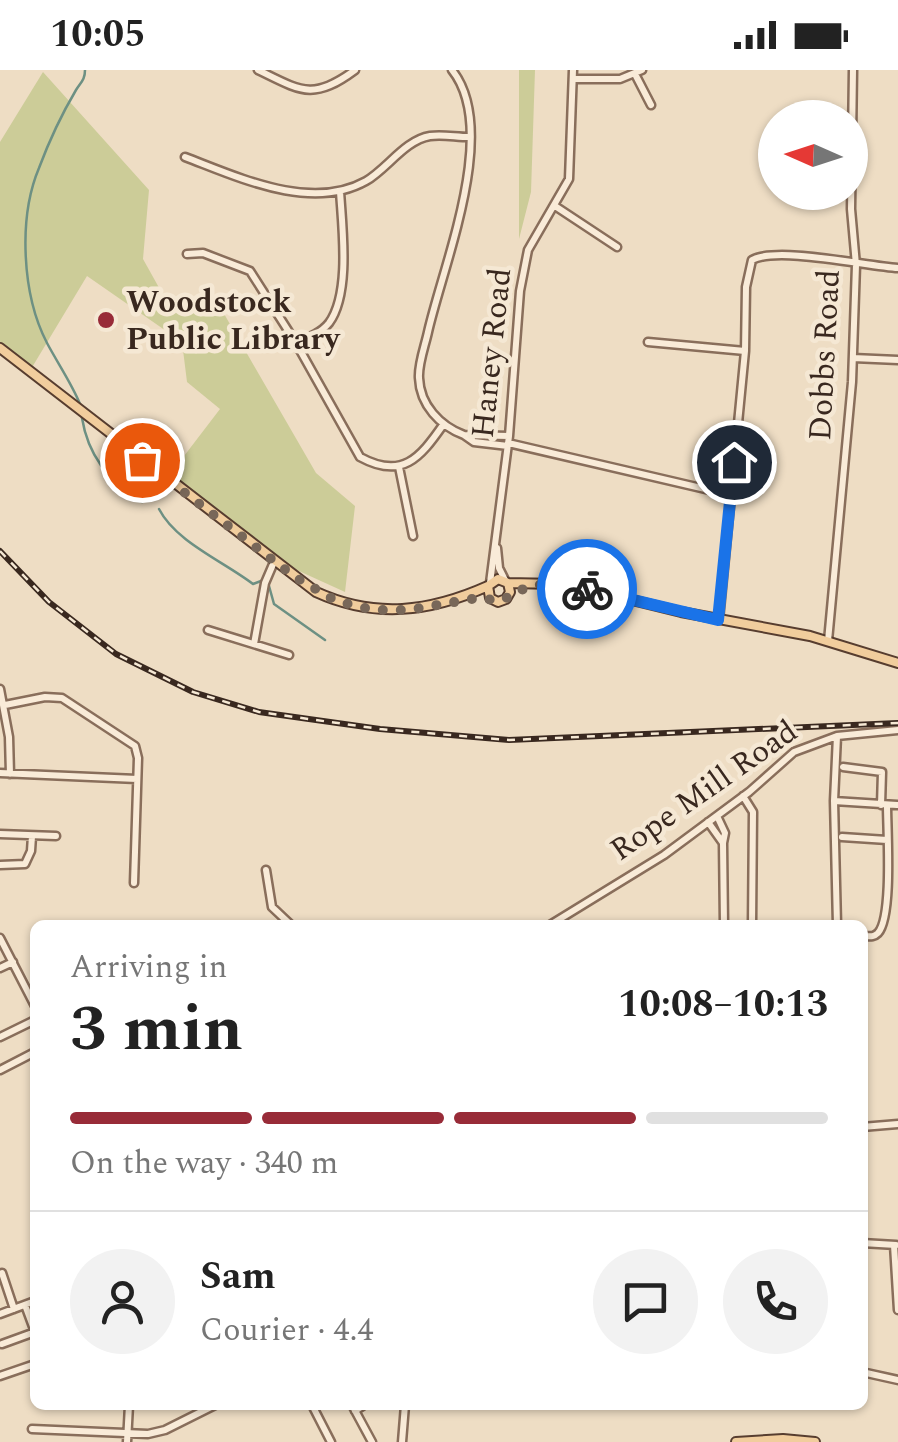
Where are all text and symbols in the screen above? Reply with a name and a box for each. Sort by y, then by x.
text: 10:05 [50,6,145,64]
north arrow [758,100,868,210]
map controls [758,100,868,210]
street label: Haney Road [459,265,525,441]
street label: Dobbs Road [796,268,854,442]
place label: Woodstock Public Library [126,278,341,364]
marker: Woodstock Public Library [95,309,117,331]
pin [100,418,185,503]
pin [692,420,777,505]
icon: bag [115,433,170,488]
icon: home [707,435,762,490]
courier [537,539,637,639]
icon: bike [560,562,615,617]
street label: Rope Mill Road [600,708,808,874]
text: Arriving in [70,943,227,992]
text: 10:08–10:13 [618,976,828,1034]
text: 3 min [70,980,243,1079]
text: On the way · 340 m [70,1139,338,1188]
text: Sam [200,1248,276,1306]
button: person [70,1249,175,1354]
button: chat [593,1249,698,1354]
button: phone [723,1249,828,1354]
text: Courier · 4.4 [200,1306,373,1355]

